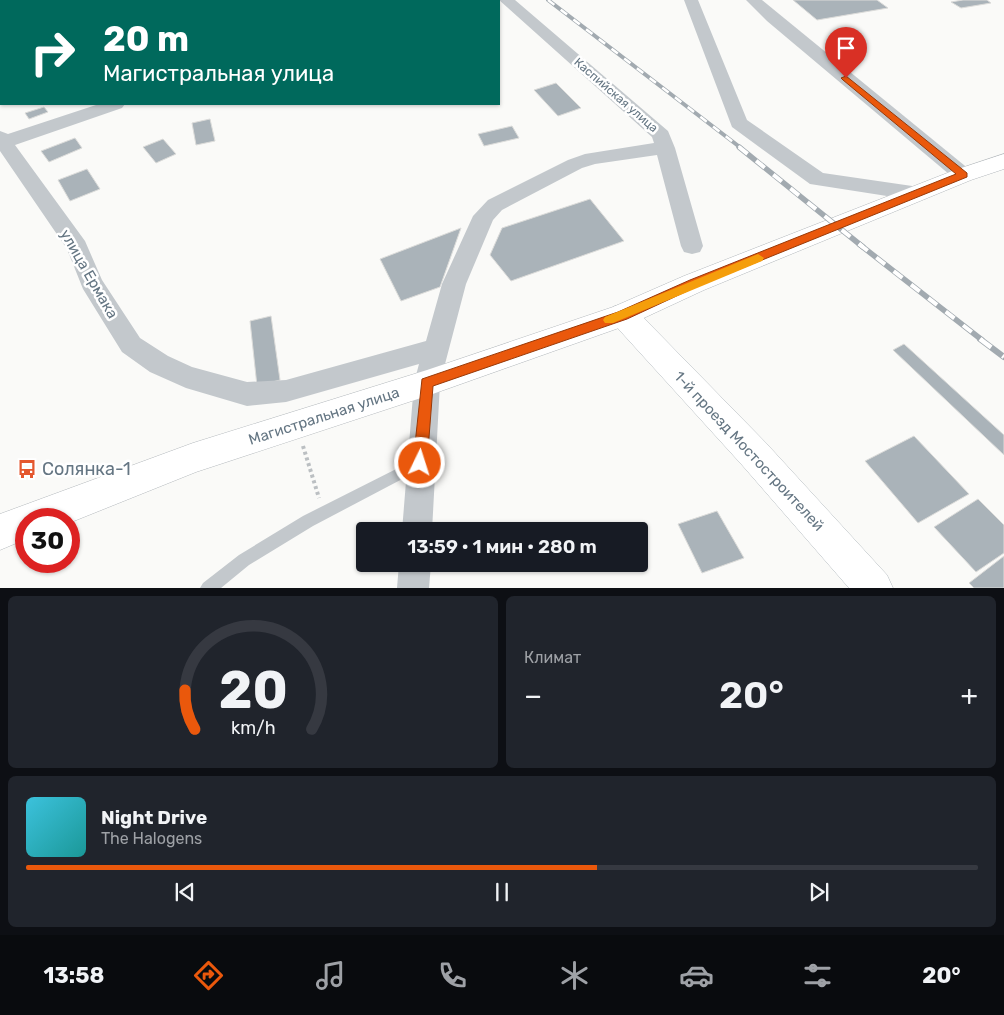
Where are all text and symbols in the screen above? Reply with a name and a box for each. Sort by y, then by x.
text: 20 m [103,18,189,60]
icon: right [20,20,85,85]
pin [825,27,867,78]
icon: arrive [832,34,860,62]
street label: Каспийская улица [571,55,661,135]
text: Магистральная улица [103,60,334,87]
street label: улица Ермака [56,226,122,322]
street label: 1-й проезд Мостостроителей [670,367,828,535]
street label: Магистральная улица [246,383,402,449]
position arrow [393,436,445,488]
bus stop icon: Солянка-1 [16,458,38,480]
place label: Солянка-1 [42,458,131,480]
speed limit sign: 30 [15,508,80,573]
text: 13:59 · 1 мин · 280 m [407,535,597,558]
text: Климат [524,648,581,667]
text: 20 [218,659,288,721]
text: 20° [719,672,784,718]
text: − [524,679,542,712]
text: + [961,679,978,712]
text: km/h [231,717,275,738]
text: Night Drive [101,806,207,829]
text: The Halogens [101,829,202,848]
icon: previous [171,878,199,906]
icon: pause [488,878,516,906]
icon: next [805,878,833,906]
icon: directions [191,958,226,993]
icon: music [313,958,348,993]
icon: phone [435,958,470,993]
icon: climate [557,958,592,993]
icon: car [679,958,714,993]
icon: filters [800,958,835,993]
text: 13:58 [43,962,104,989]
text: 20° [922,962,960,989]

